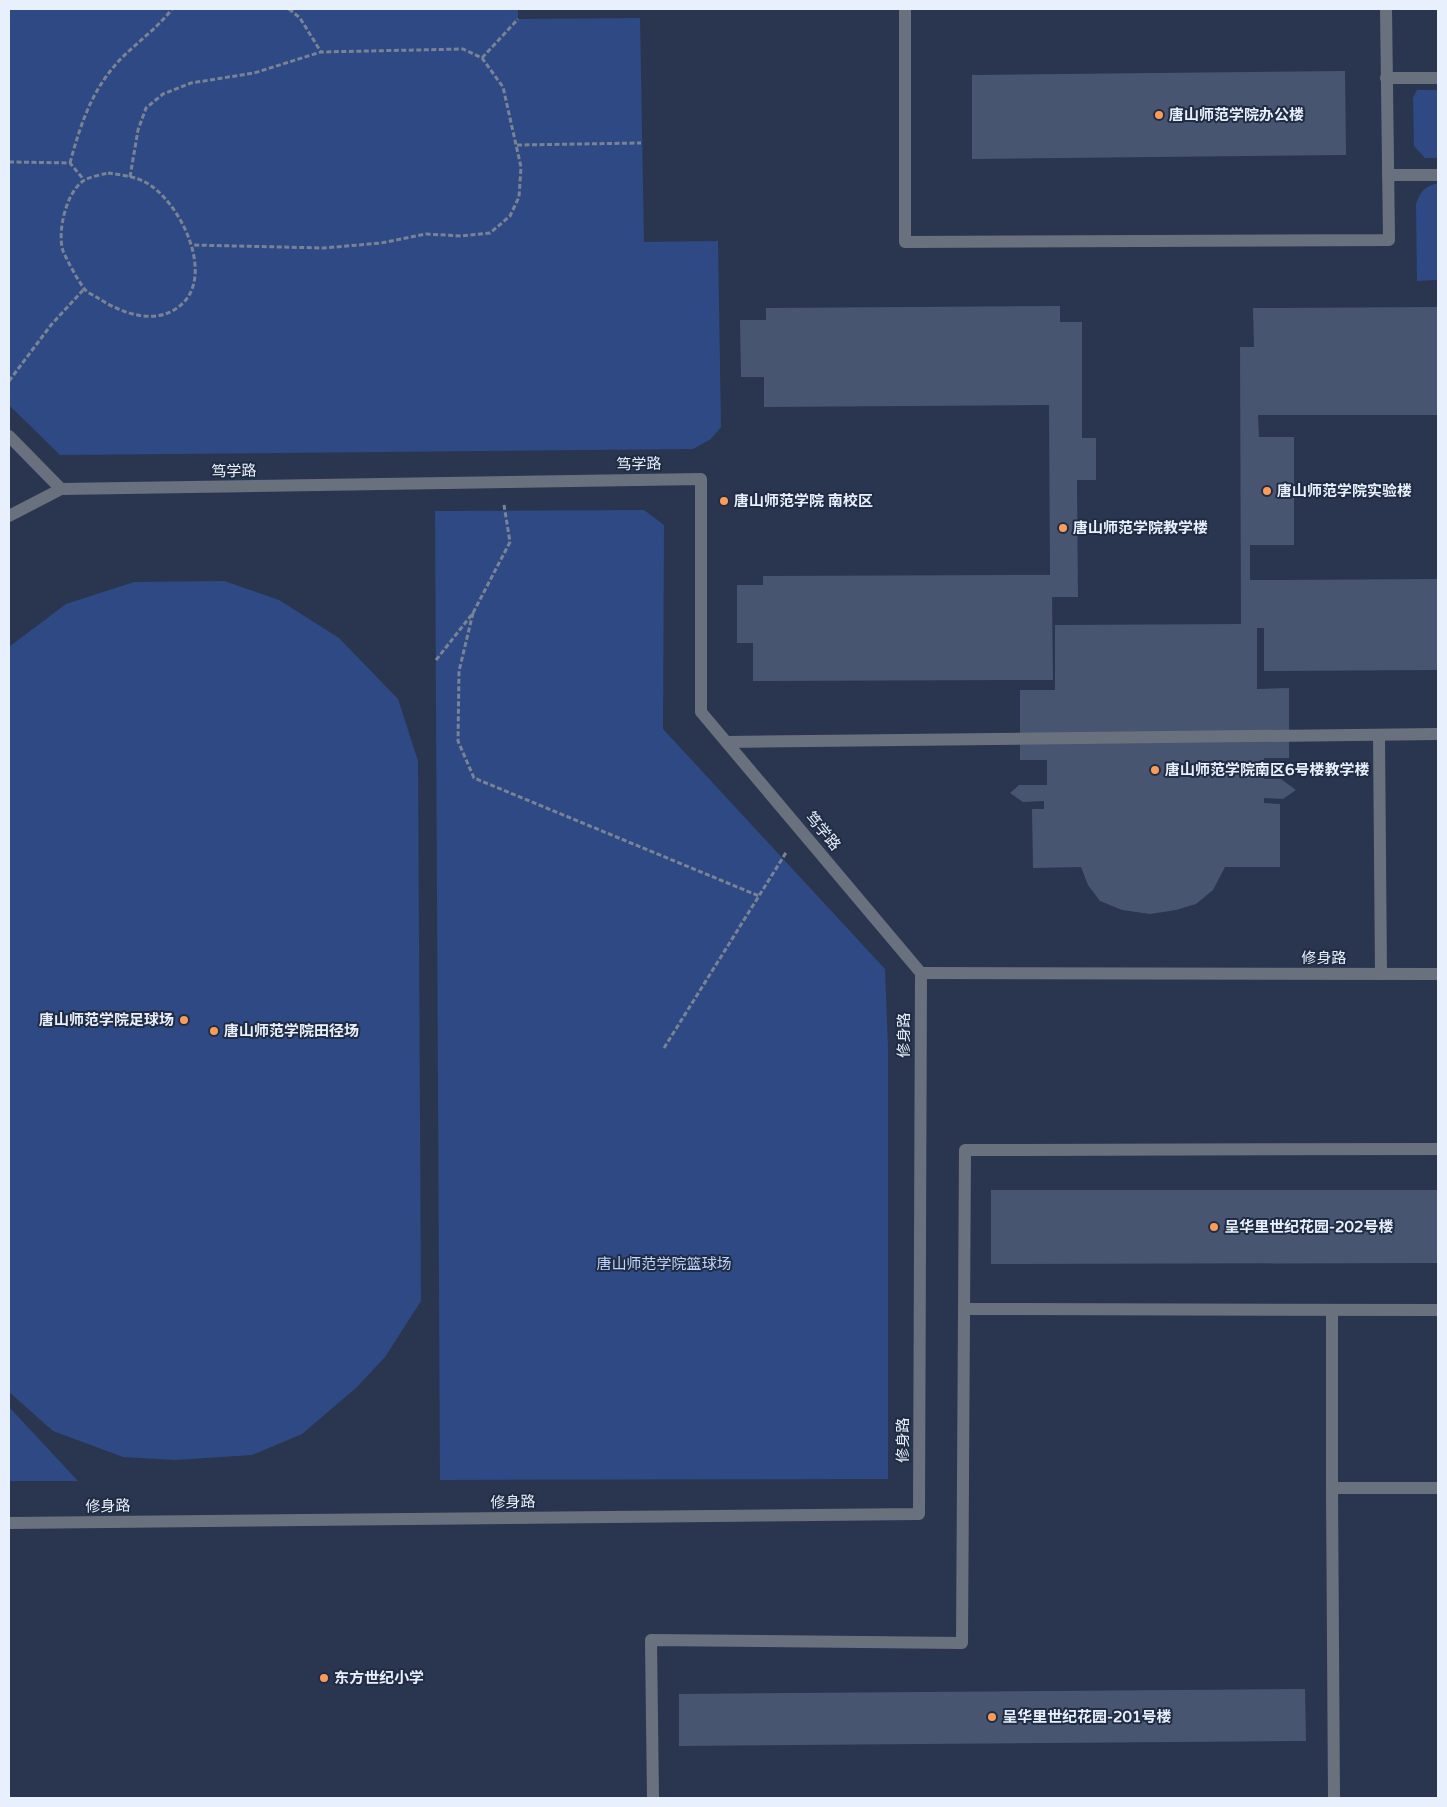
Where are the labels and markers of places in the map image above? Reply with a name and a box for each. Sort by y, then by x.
place label: 唐山师范学院办公楼 [1169,106,1304,124]
marker: 唐山师范学院办公楼 [1153,109,1165,121]
place label: 唐山师范学院实验楼 [1277,482,1412,500]
marker: 唐山师范学院实验楼 [1261,485,1273,497]
place label: 唐山师范学院 南校区 [734,492,873,510]
marker: 唐山师范学院 南校区 [718,495,730,507]
place label: 唐山师范学院教学楼 [1073,519,1208,537]
marker: 唐山师范学院教学楼 [1057,522,1069,534]
place label: 唐山师范学院南区6号楼教学楼 [1165,761,1369,779]
marker: 唐山师范学院南区6号楼教学楼 [1149,764,1161,776]
place label: 唐山师范学院足球场 [39,1011,174,1029]
marker: 唐山师范学院足球场 [178,1014,190,1026]
place label: 唐山师范学院田径场 [224,1022,359,1040]
marker: 唐山师范学院田径场 [208,1025,220,1037]
place label: 呈华里世纪花园-202号楼 [1224,1218,1393,1236]
marker: 呈华里世纪花园-202号楼 [1208,1221,1220,1233]
place label: 东方世纪小学 [334,1669,424,1687]
marker: 东方世纪小学 [318,1672,330,1684]
place label: 呈华里世纪花园-201号楼 [1002,1708,1171,1726]
marker: 呈华里世纪花园-201号楼 [986,1711,998,1723]

